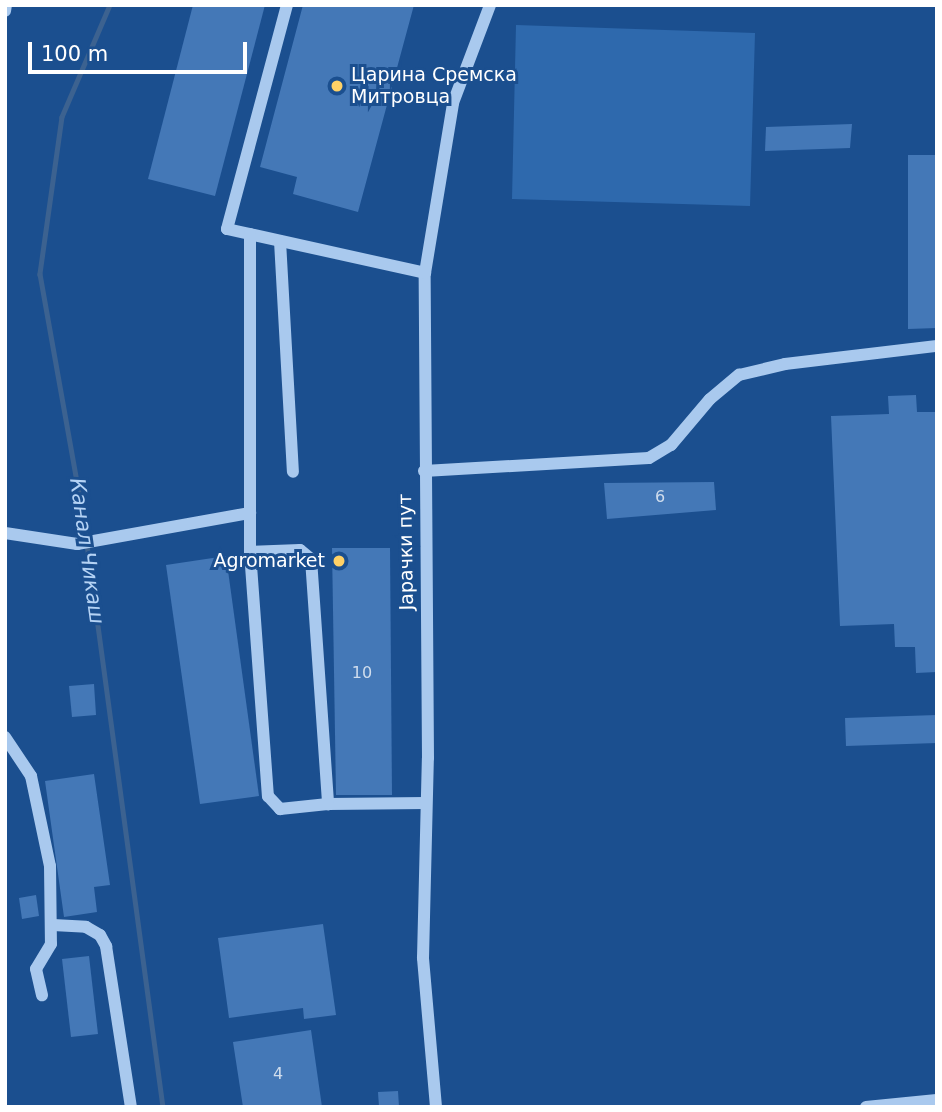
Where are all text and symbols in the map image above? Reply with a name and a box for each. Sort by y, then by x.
scale bar [32,28,250,72]
text: 100 m [41,42,108,66]
place label: Царина Сремска Митровца [351,64,517,108]
marker: Царина Сремска Митровца [329,78,345,94]
water label: Канал Чикаш [64,476,110,626]
house number: 6 [655,487,665,507]
street label: Јарачки пут [394,493,418,611]
place label: Agromarket [213,550,325,572]
marker: Agromarket [331,553,347,569]
house number: 10 [352,663,372,683]
house number: 4 [273,1064,283,1084]

